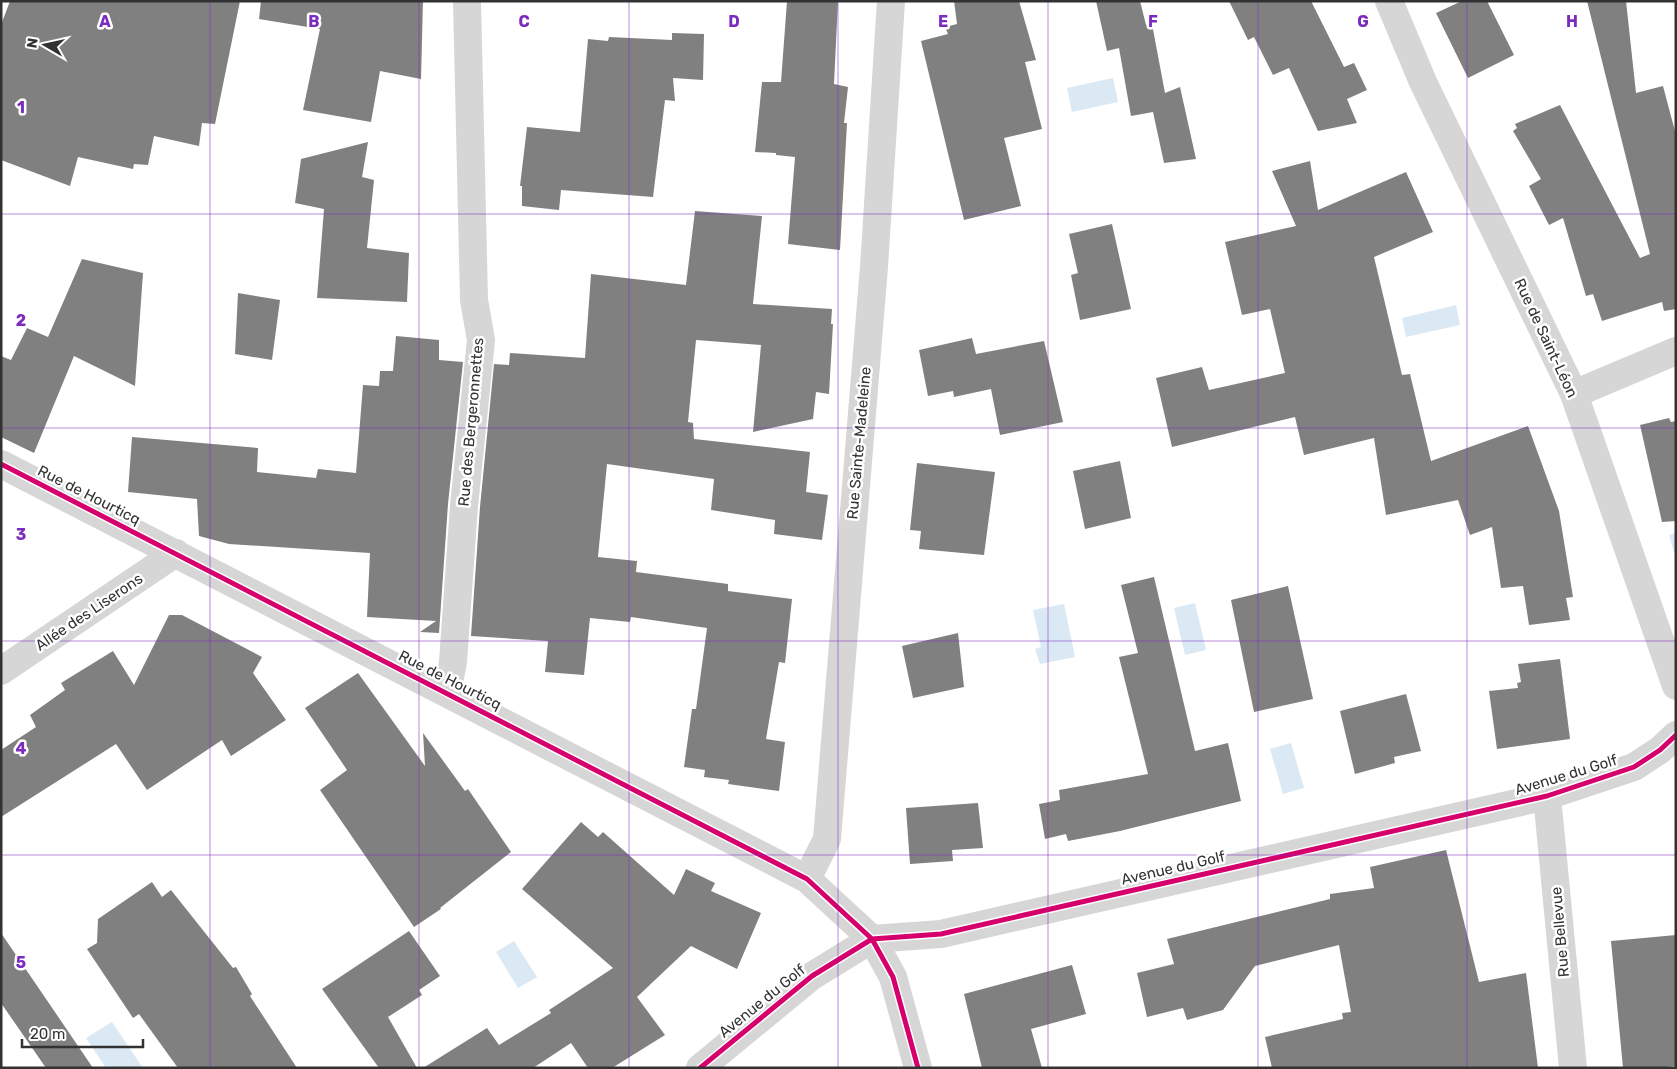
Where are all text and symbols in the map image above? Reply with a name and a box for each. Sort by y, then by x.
text: A [99,12,111,31]
text: B [308,12,320,31]
text: C [518,12,530,31]
text: D [728,12,740,31]
text: E [938,12,948,31]
text: F [1148,12,1158,31]
text: G [1357,12,1369,31]
text: H [1566,12,1578,31]
north arrow [20,20,70,70]
text: N [23,37,42,49]
text: 1 [17,98,25,117]
street label: Rue de Saint-Léon [1510,276,1582,400]
text: 2 [16,311,26,330]
street label: Rue des Bergeronnettes [455,337,487,507]
street label: Rue Sainte-Madeleine [843,366,875,520]
street label: Rue de Hourticq [35,461,143,529]
text: 3 [16,525,26,544]
street label: Allée des Liserons [32,569,146,655]
street label: Rue de Hourticq [396,646,504,714]
text: 4 [16,739,27,758]
street label: Avenue du Golf [1513,751,1620,799]
street label: Avenue du Golf [1119,847,1227,889]
street label: Rue Bellevue [1547,886,1573,978]
text: 5 [16,953,26,972]
street label: Avenue du Golf [715,960,809,1041]
scale bar [22,1016,144,1048]
text: 20 m [30,1025,65,1043]

